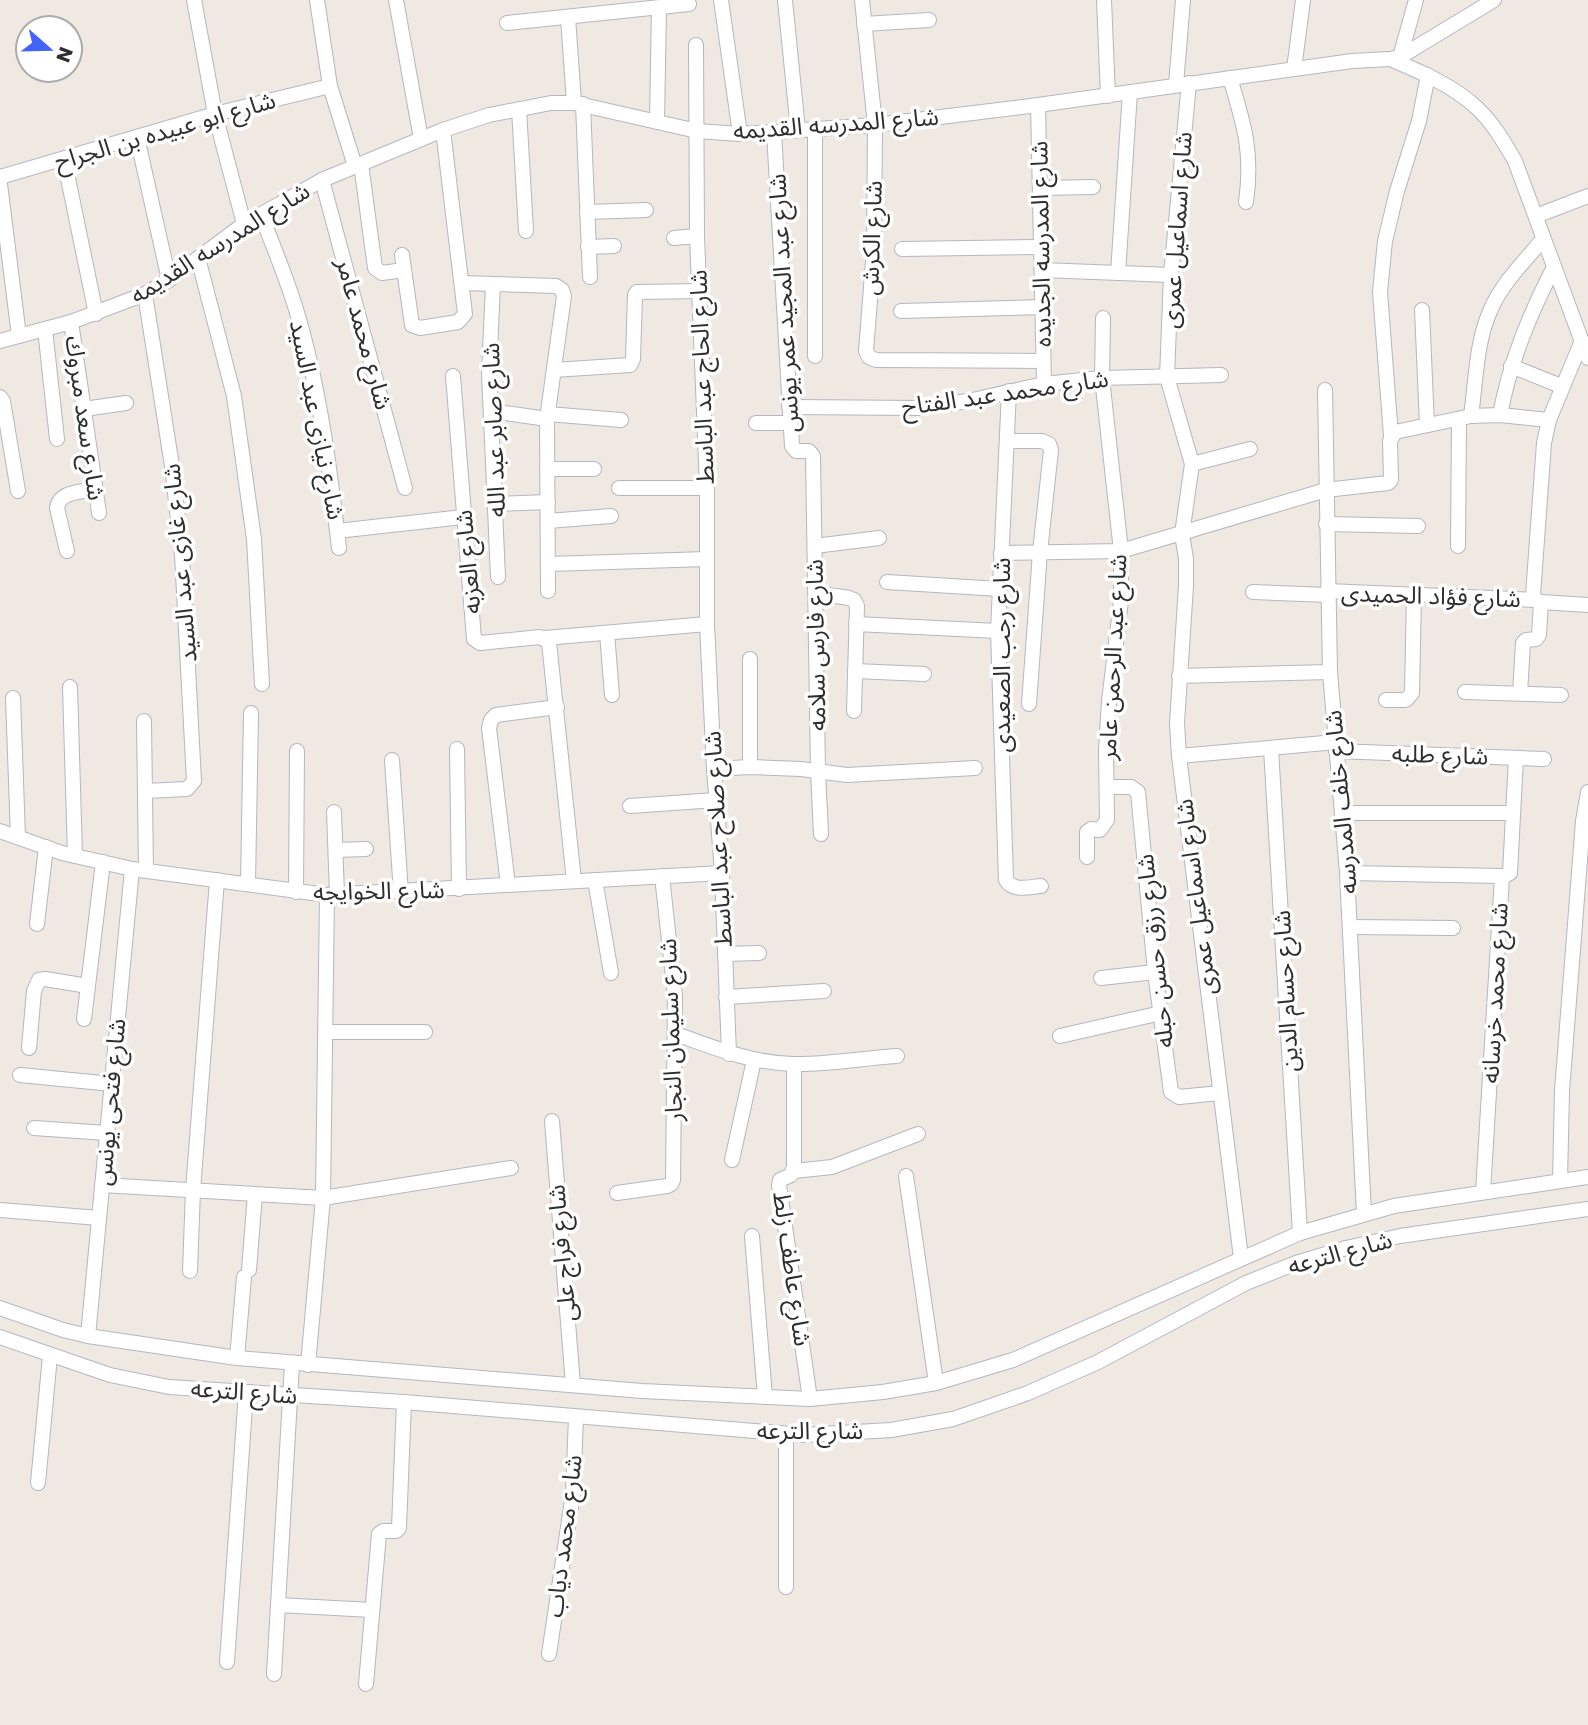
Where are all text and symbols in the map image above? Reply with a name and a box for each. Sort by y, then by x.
north arrow [14,14,84,84]
text: N [49,43,80,66]
street label: شارع ابو عبيده بن الجراح [50,83,280,179]
street label: شارع المدرسه القديمه [732,100,940,148]
street label: شارع اسماعيل عمرى [1153,130,1201,330]
street label: شارع المدرسه الجديده [1022,141,1060,347]
street label: شارع عبد المجيد عمر يونس [760,173,808,433]
street label: شارع المدرسه القديمه [124,174,316,312]
street label: شارع الكرش [853,180,891,296]
street label: شارع محمد عامر [327,254,401,413]
street label: شارع الحاج عبد الباسط [681,269,723,485]
street label: شارع نيازى عبد السيد [281,317,353,523]
street label: شارع سعد مبروك [57,333,113,503]
street label: شارع صابر عبد الله [474,342,514,518]
street label: شارع محمد عبد الفتاح [899,362,1111,424]
street label: شارع غازى عبد السيد [154,462,206,664]
street label: شارع العزبه [447,508,489,616]
street label: شارع عبد الرحمن عامر [1091,553,1135,762]
street label: شارع رجب الصعيدى [985,558,1019,753]
street label: شارع فارس سلامه [798,559,834,731]
street label: شارع فؤاد الحميدى [1341,576,1521,616]
street label: شارع خلف المدرسه [1316,709,1366,895]
street label: شارع صلاح عبد الباسط [695,730,741,948]
street label: شارع طلبه [1391,736,1489,774]
street label: شارع اسماعيل عمرى [1167,797,1225,997]
street label: شارع رزق حسن حبله [1128,852,1182,1050]
street label: شارع الخوايجه [313,873,445,909]
street label: شارع محمد خرسانه [1473,902,1517,1084]
street label: شارع حسام الدين [1265,909,1308,1073]
street label: شارع سليمان النجار [651,938,691,1123]
street label: شارع فتحى يونس [86,1017,134,1187]
street label: شارع فراج على [539,1183,585,1323]
street label: شارع عاطف زلط [764,1190,820,1348]
street label: شارع الترعه [1284,1223,1396,1283]
street label: شارع الترعه [190,1371,298,1413]
street label: شارع الترعه [757,1414,863,1448]
street label: شارع محمد دياب [537,1453,591,1619]

